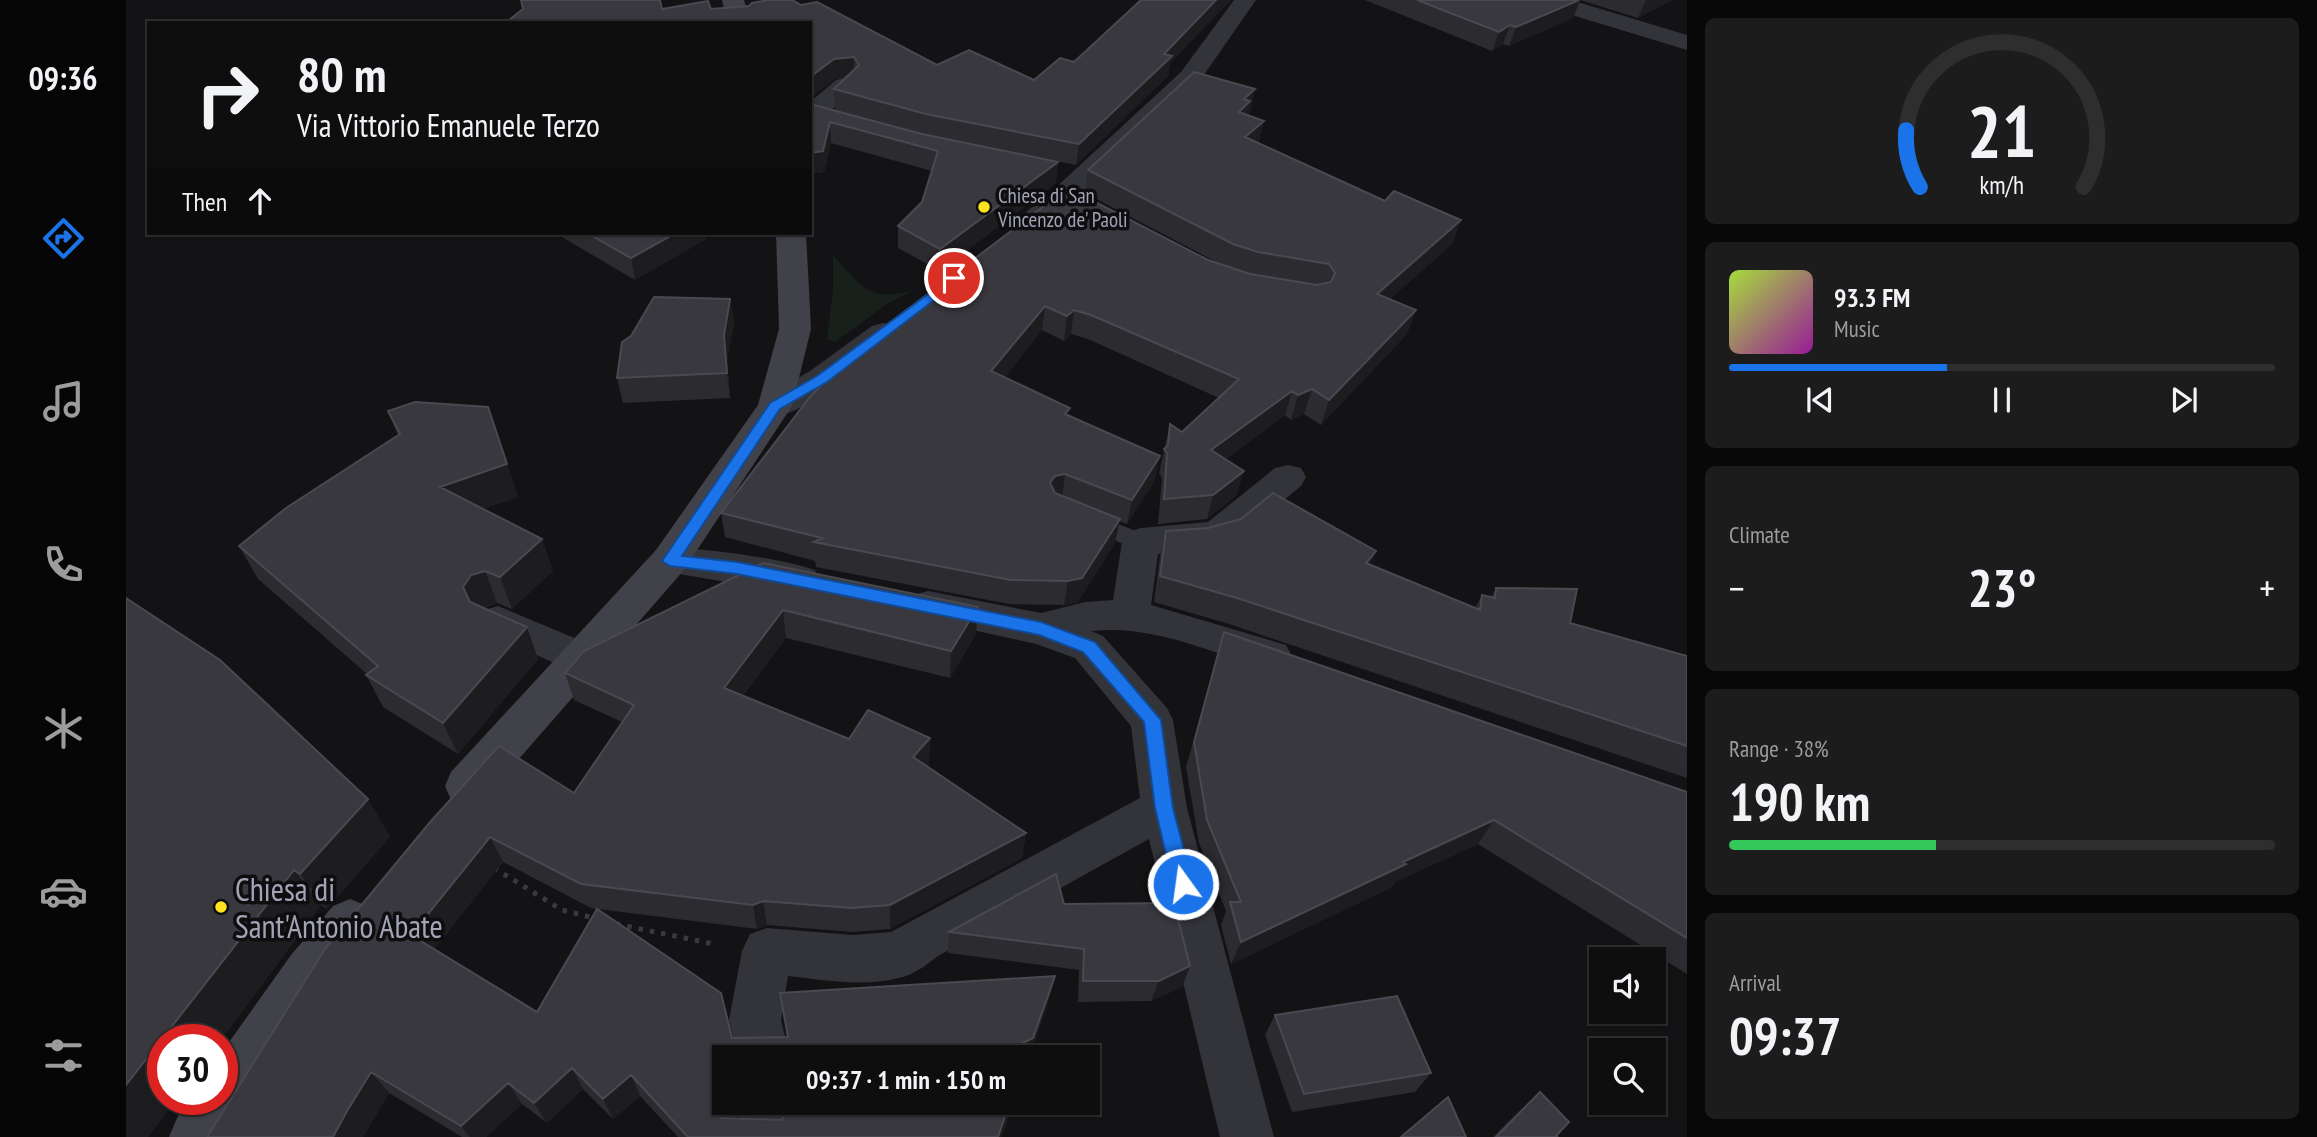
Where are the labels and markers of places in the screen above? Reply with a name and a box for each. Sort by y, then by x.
place label: Chiesa di San Vincenzo de' Paoli [997,182,1128,233]
marker: Chiesa di San Vincenzo de' Paoli [976,199,992,215]
pin [924,248,984,308]
place label: Chiesa di Sant'Antonio Abate [235,868,443,947]
marker: Chiesa di Sant'Antonio Abate [213,899,229,915]

